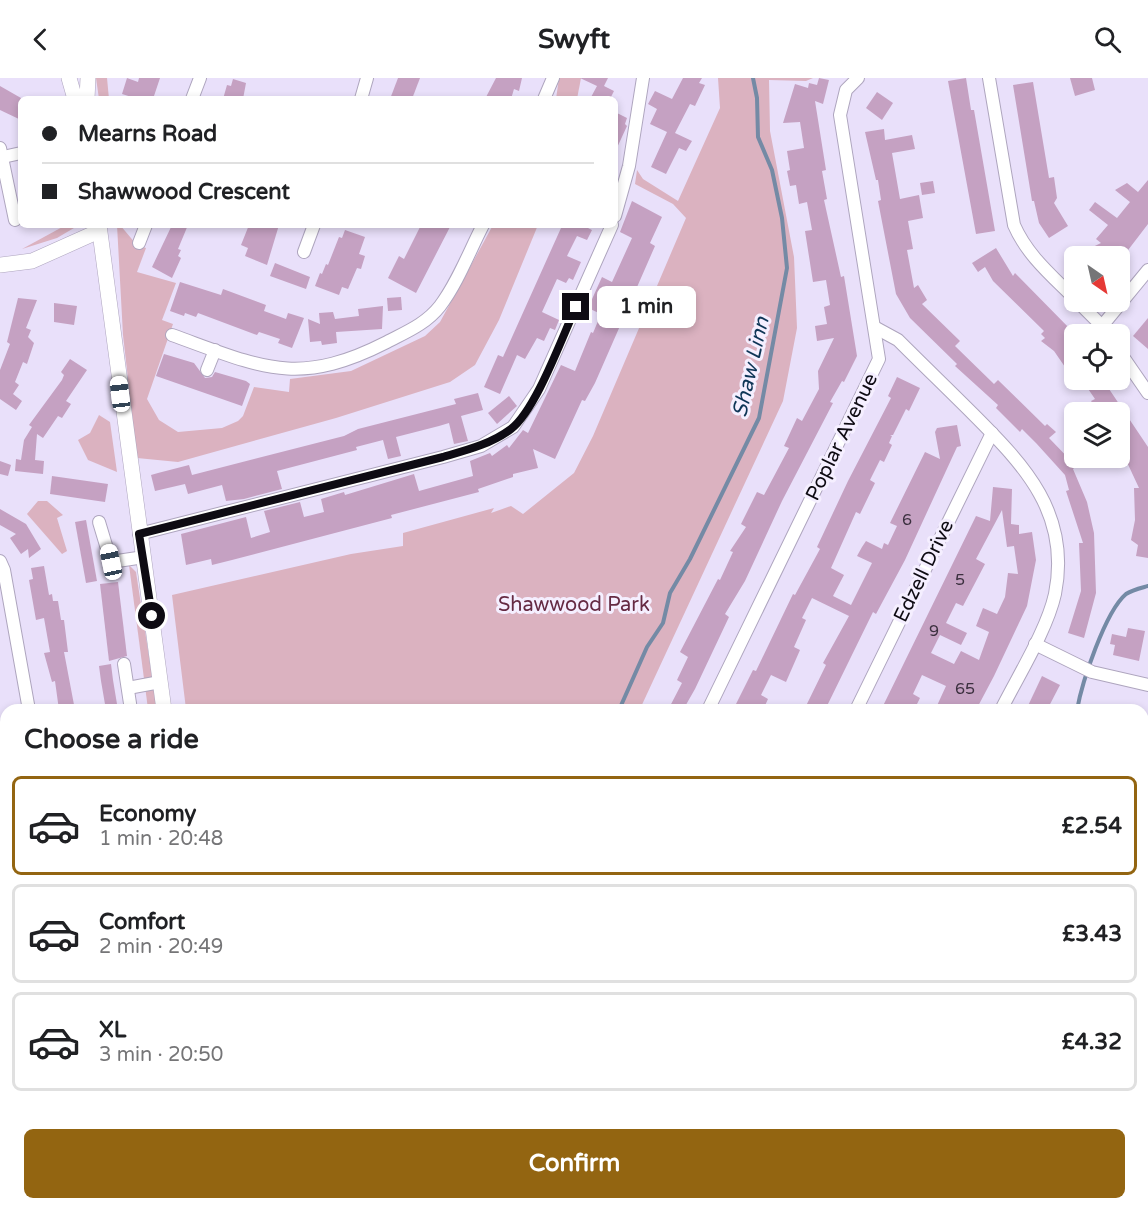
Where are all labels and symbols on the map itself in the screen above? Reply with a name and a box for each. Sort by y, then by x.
north arrow [1064,246,1130,312]
callout: 1 min [597,286,696,328]
route end [562,293,589,320]
water label: Shaw Linn [727,313,775,420]
street label: Poplar Avenue [801,369,883,505]
car [109,375,131,413]
house number: 6 [902,510,912,530]
street label: Edzell Drive [889,516,959,626]
car [98,543,124,581]
house number: 5 [955,570,965,590]
park label: Shawwood Park [498,593,650,617]
route start [138,602,165,629]
house number: 9 [929,621,939,641]
house number: 65 [955,679,975,699]

